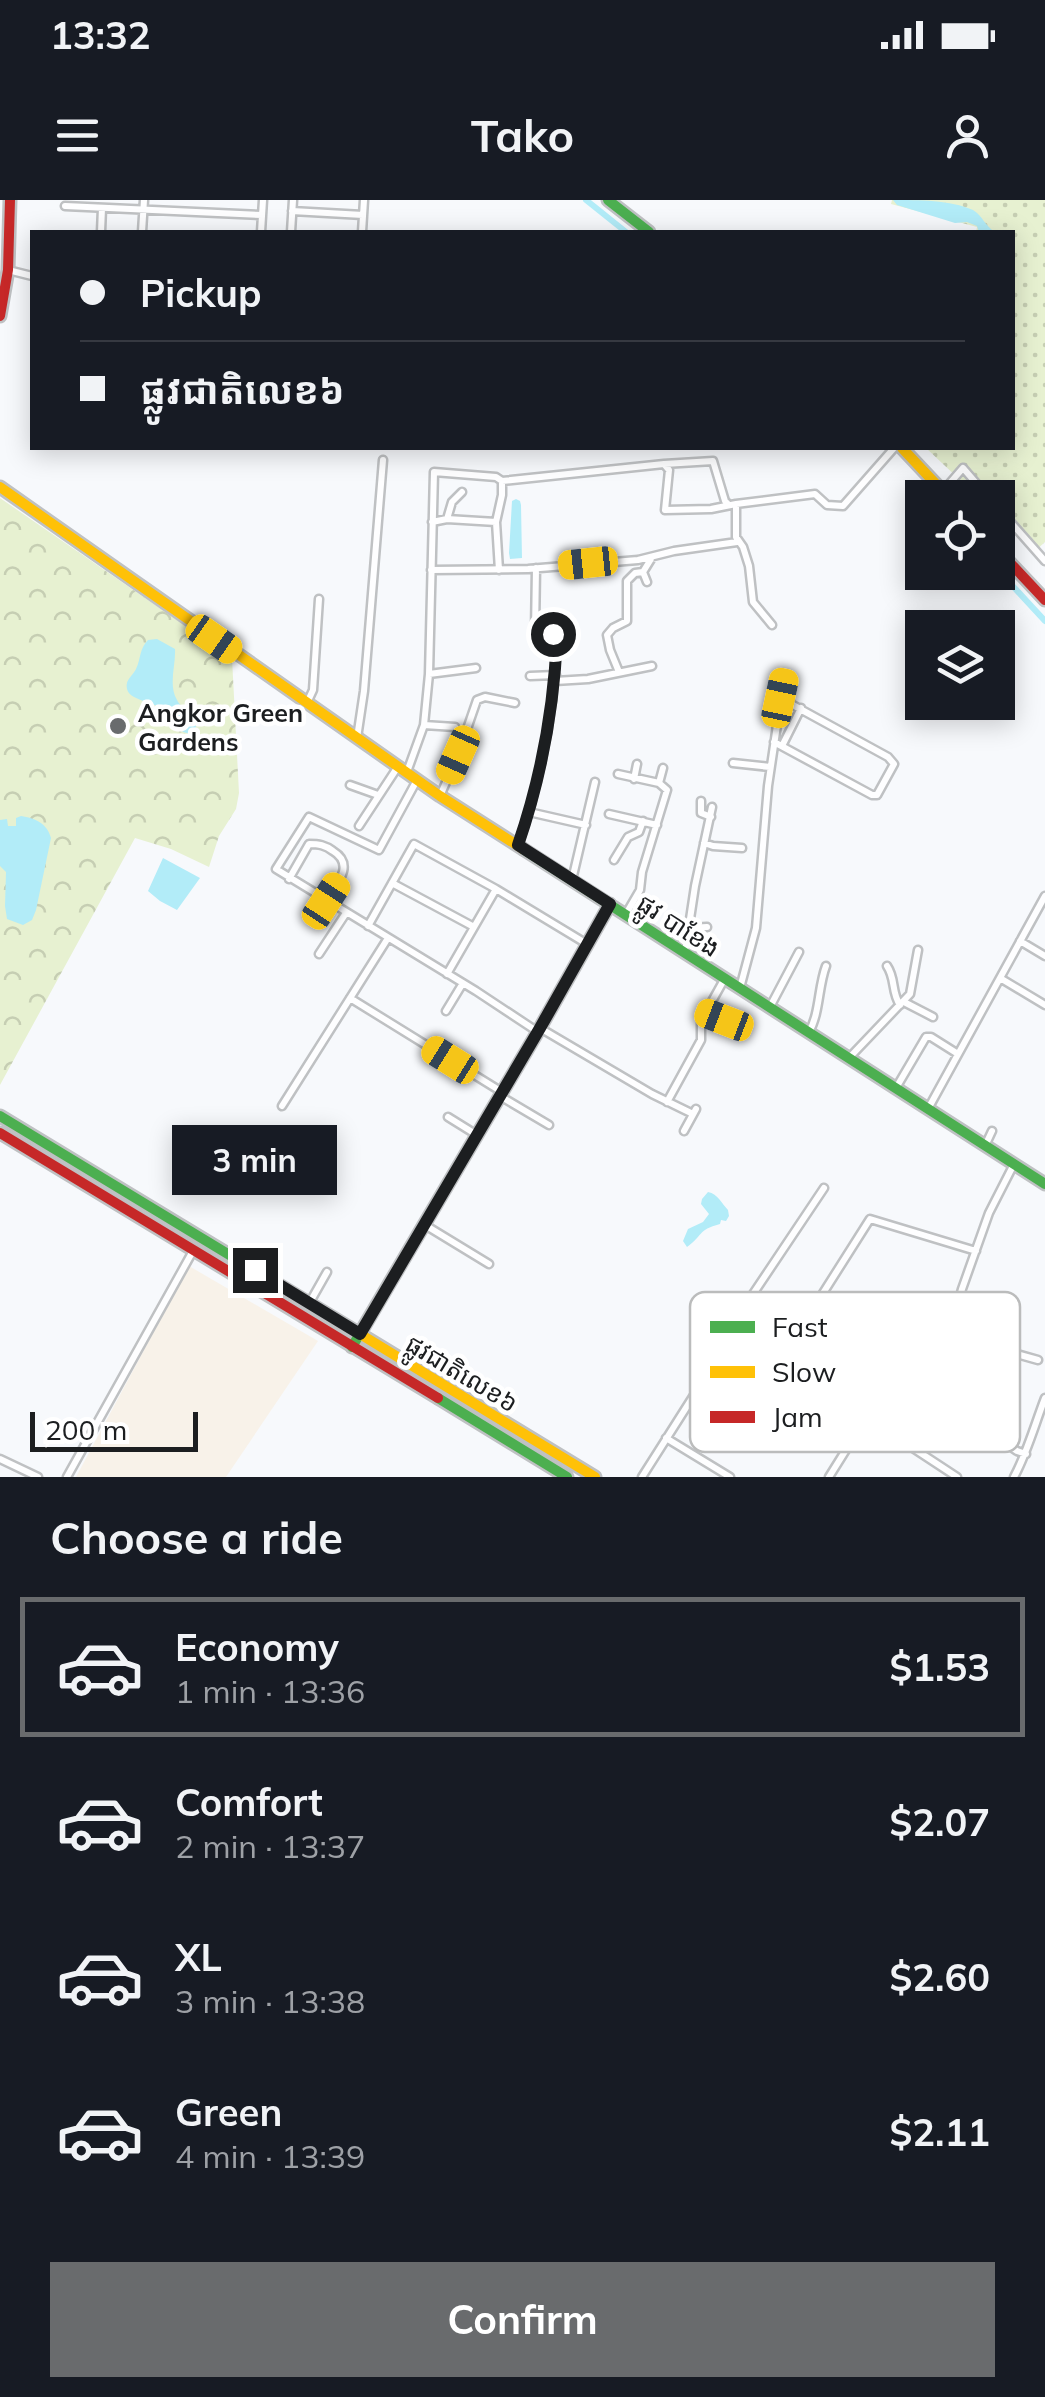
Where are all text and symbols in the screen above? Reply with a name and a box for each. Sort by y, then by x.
text: 13:32 [50,11,151,59]
text: Tako [471,107,574,163]
icon: menu [50,108,105,163]
icon: person [940,108,995,163]
text: Pickup [140,269,262,317]
text: ផ្លូវជាតិលេខ៦ [140,366,345,414]
map controls [905,480,1015,720]
button: locate [905,480,1015,590]
car [557,545,619,581]
car [181,610,247,668]
button: layers [905,610,1015,720]
route start [531,612,576,657]
car [759,666,801,730]
place label: Angkor Green Gardens [138,697,303,757]
marker: Angkor Green Gardens [107,715,129,737]
car [432,721,484,789]
car [297,868,355,934]
street label: ផ្លូវ បាខែង [627,887,726,970]
car [691,995,757,1045]
car [417,1031,483,1089]
callout: 3 min [172,1125,338,1195]
text: 3 min [212,1140,297,1180]
route end [233,1248,278,1293]
legend [690,1292,1020,1452]
text: Fast [772,1309,828,1344]
street label: ផ្លូវជាតិលេខ៦ [396,1327,524,1426]
text: Slow [772,1354,836,1389]
text: Jam [772,1399,823,1434]
scale bar [30,1407,198,1452]
text: 200 m [45,1412,127,1447]
text: Choose a ride [50,1509,343,1565]
icon: car [55,1622,145,1712]
text: Economy [175,1623,339,1671]
text: $1.53 [889,1643,990,1691]
text: 1 min · 13:36 [175,1671,365,1711]
icon: car [55,1777,145,1867]
text: Comfort [175,1778,323,1826]
text: $2.07 [889,1798,990,1846]
text: 2 min · 13:37 [175,1826,365,1866]
icon: car [55,1932,145,2022]
text: XL [175,1933,222,1981]
text: $2.60 [889,1953,990,2001]
text: 3 min · 13:38 [175,1981,365,2021]
icon: car [55,2087,145,2177]
text: Green [175,2088,282,2136]
text: $2.11 [889,2108,990,2156]
text: 4 min · 13:39 [175,2136,365,2176]
button: Confirm [50,2262,995,2377]

